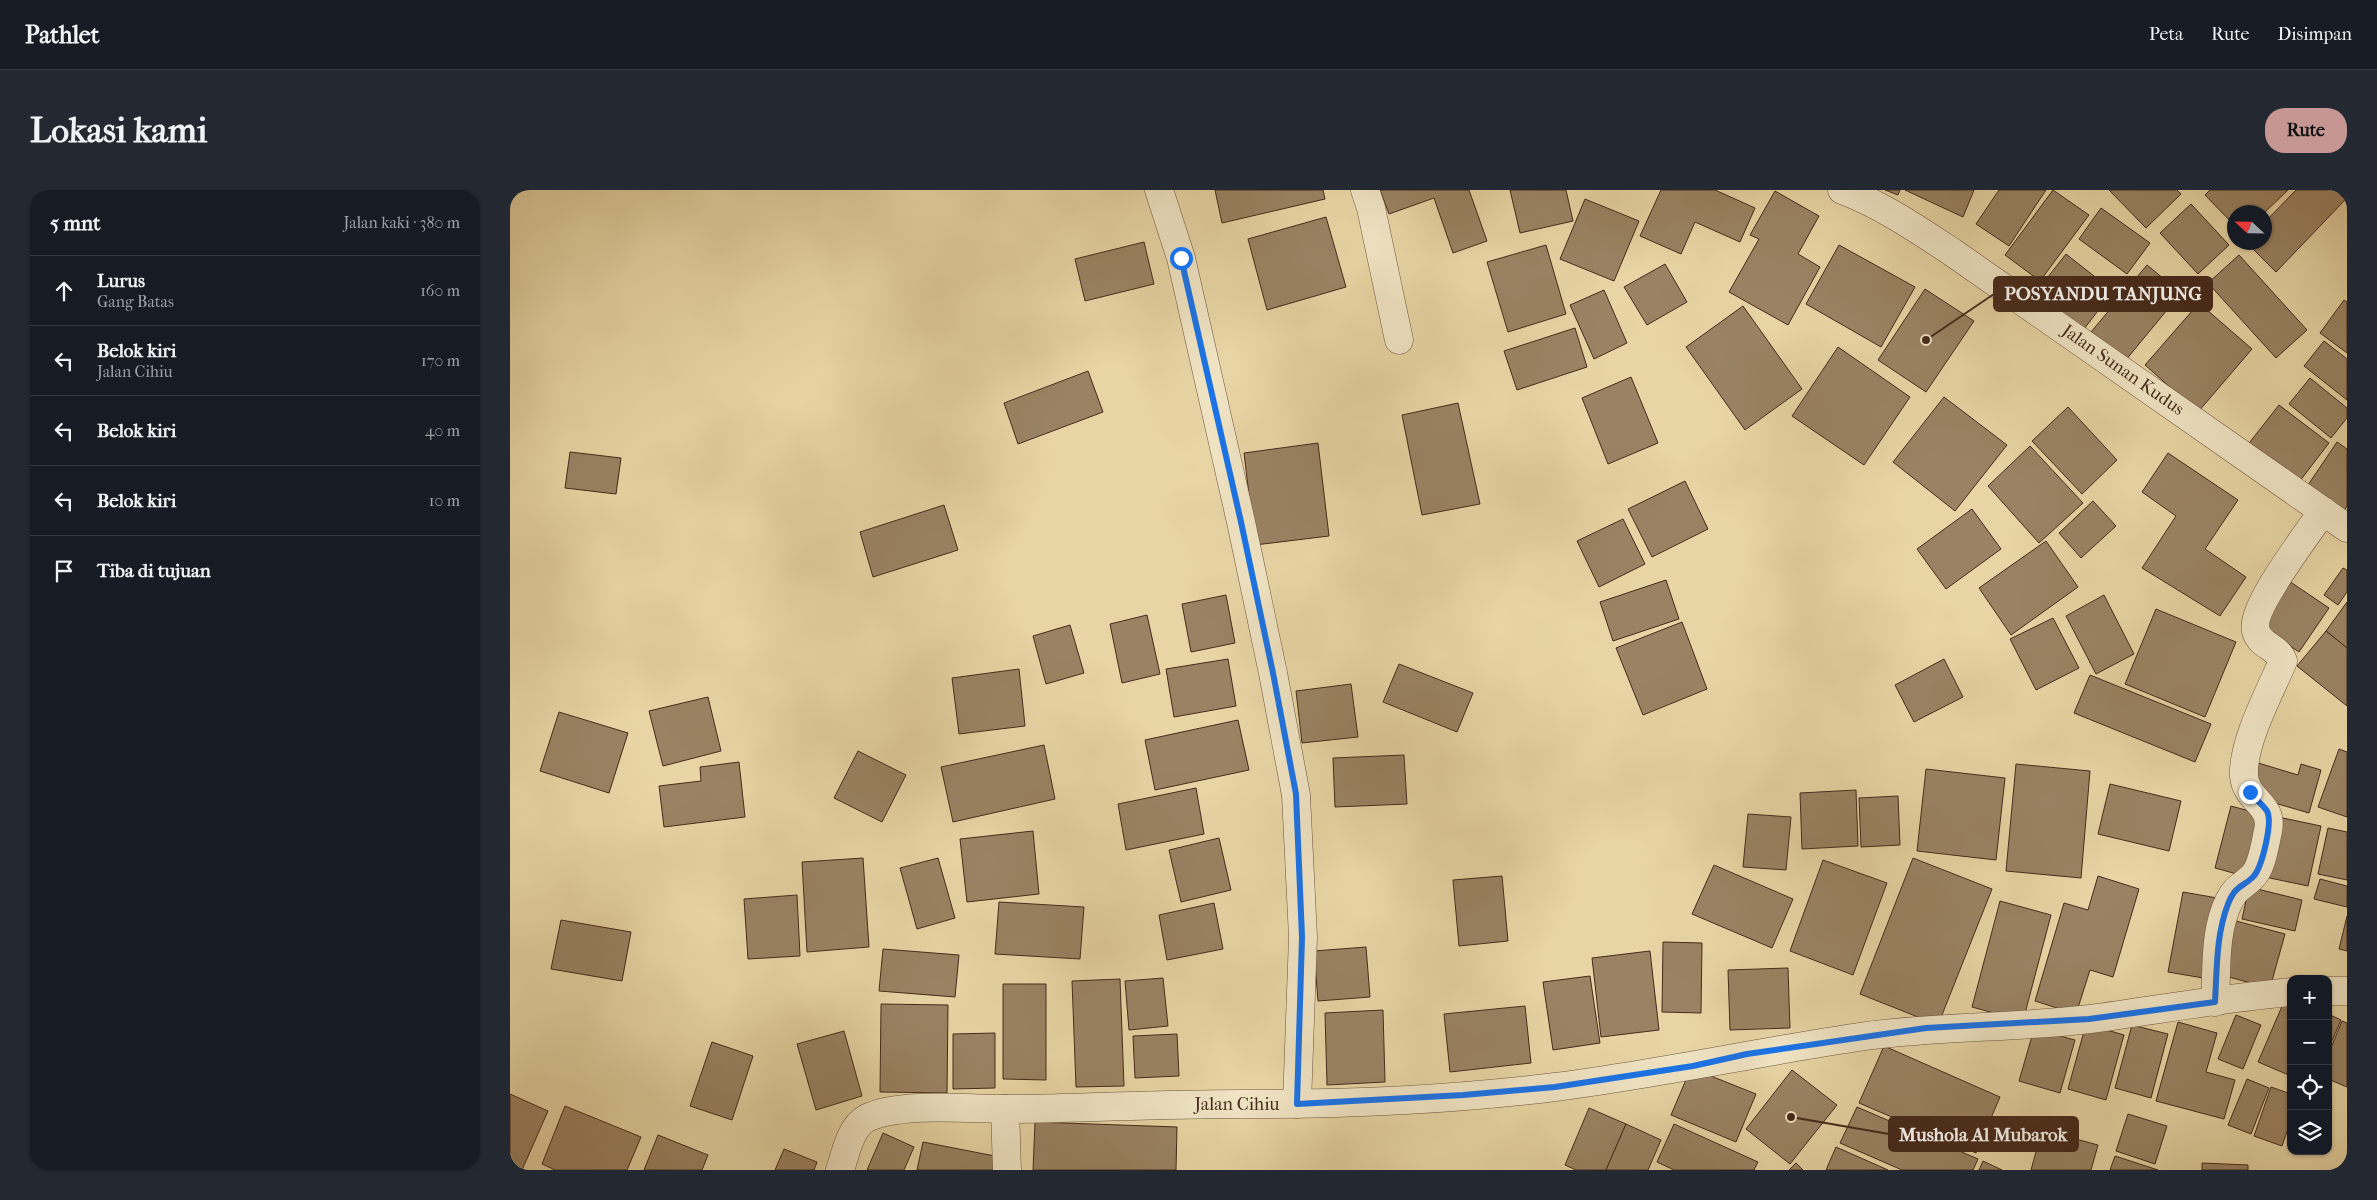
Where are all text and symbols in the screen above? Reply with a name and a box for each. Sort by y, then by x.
text: Pathlet [25,21,99,49]
text: Peta [2149,24,2183,45]
text: Rute [2211,24,2249,45]
text: Disimpan [2277,24,2352,45]
button: Rute [2265,108,2347,153]
text: Lokasi kami [30,110,207,151]
north arrow [2227,205,2272,250]
text: 5 mnt [50,211,101,235]
text: Jalan kaki · 380 m [344,213,460,232]
route start [1170,247,1193,270]
text: Lurus [97,270,145,292]
icon: ahead [50,277,78,305]
callout: POSYANDU TANJUNG [1994,277,2212,311]
text: 160 m [420,281,460,300]
text: POSYANDU TANJUNG [2004,283,2202,305]
text: Gang Batas [97,292,174,311]
street label: Jalan Sunan Kudus [2056,319,2188,420]
text: Belok kiri [97,340,176,362]
icon: left [50,347,78,375]
text: 170 m [421,351,460,370]
text: Jalan Cihiu [97,362,173,381]
icon: left [50,417,78,445]
text: Belok kiri [97,420,176,442]
text: 40 m [425,421,460,440]
icon: left [50,487,78,515]
text: Belok kiri [97,490,176,512]
text: 10 m [429,491,460,510]
icon: arrive [50,557,78,585]
text: Tiba di tujuan [97,560,211,582]
route end [2239,781,2262,804]
map controls [2287,975,2332,1155]
button: + [2287,975,2332,1020]
button: − [2287,1020,2332,1065]
button: locate [2287,1065,2332,1110]
street label: Jalan Cihiu [1192,1094,1280,1115]
button: layers [2287,1110,2332,1155]
callout: Mushola Al Mubarok [1889,1117,2078,1151]
text: Mushola Al Mubarok [1898,1124,2068,1146]

